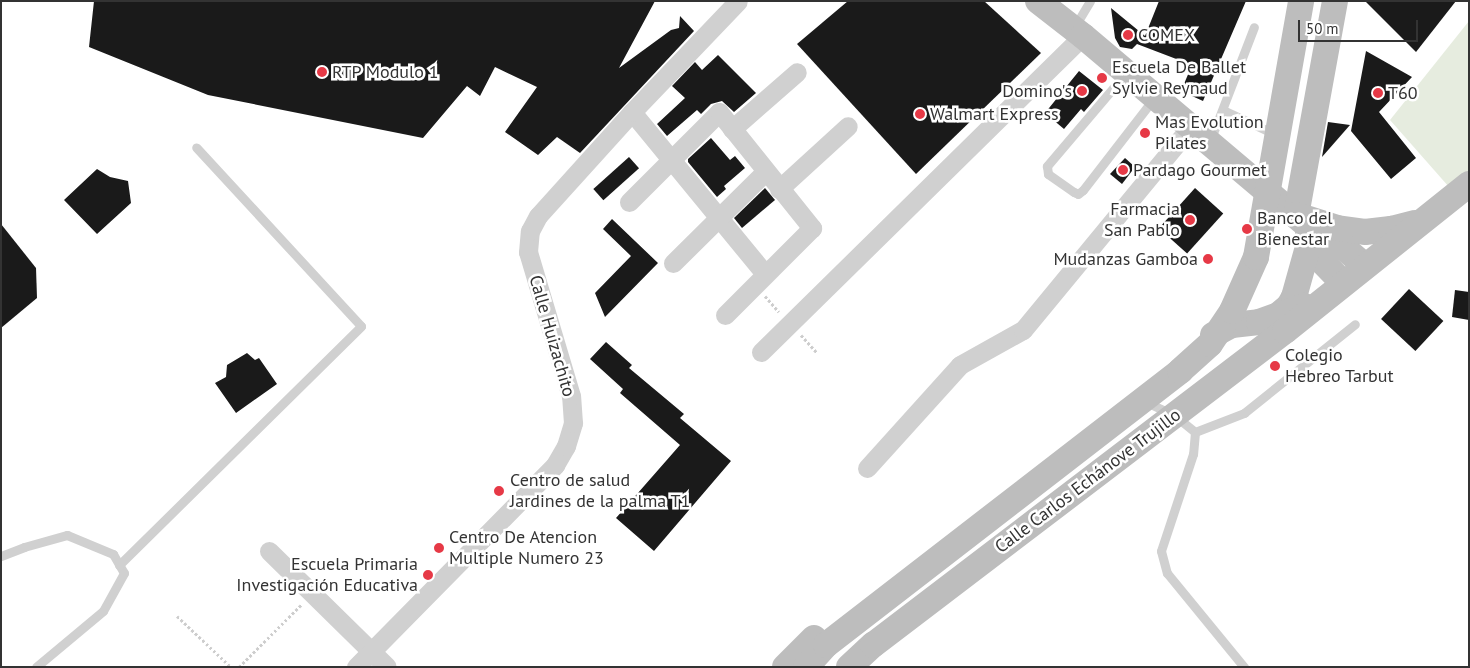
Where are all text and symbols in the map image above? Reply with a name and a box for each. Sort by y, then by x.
scale bar [1300,10,1420,42]
text: 50 m [1306,19,1339,38]
place label: COMEX [1138,24,1195,46]
marker: COMEX [1122,29,1134,41]
place label: Escuela De Ballet Sylvie Reynaud [1112,57,1246,100]
place label: RTP Modulo 1 [332,61,439,83]
marker: RTP Modulo 1 [316,66,328,78]
marker: Escuela De Ballet Sylvie Reynaud [1096,72,1108,84]
place label: Domino's [1002,80,1072,102]
place label: T60 [1388,82,1418,104]
marker: Domino's [1076,85,1088,97]
marker: T60 [1372,87,1384,99]
place label: Walmart Express [930,103,1059,125]
marker: Walmart Express [914,108,926,120]
place label: Mas Evolution Pilates [1155,112,1264,154]
marker: Mas Evolution Pilates [1139,127,1151,139]
place label: Pardago Gourmet [1133,159,1267,181]
marker: Pardago Gourmet [1117,164,1129,176]
place label: Farmacia San Pablo [1104,199,1180,242]
place label: Banco del Bienestar [1257,208,1333,250]
marker: Farmacia San Pablo [1184,214,1196,226]
marker: Banco del Bienestar [1241,223,1253,235]
place label: Mudanzas Gamboa [1053,248,1198,270]
marker: Mudanzas Gamboa [1202,253,1214,265]
street label: Calle Huizachito [524,273,580,399]
place label: Colegio Hebreo Tarbut [1285,345,1394,388]
marker: Colegio Hebreo Tarbut [1269,360,1281,372]
street label: Calle Carlos Echánove Trujillo [991,404,1185,558]
place label: Centro de salud Jardines de la palma T1 [510,470,691,512]
marker: Centro de salud Jardines de la palma T1 [492,484,506,498]
place label: Centro De Atencion Multiple Numero 23 [449,527,604,570]
marker: Centro De Atencion Multiple Numero 23 [433,542,445,554]
place label: Escuela Primaria Investigación Educativa [236,554,418,596]
marker: Escuela Primaria Investigación Educativa [422,569,434,581]

